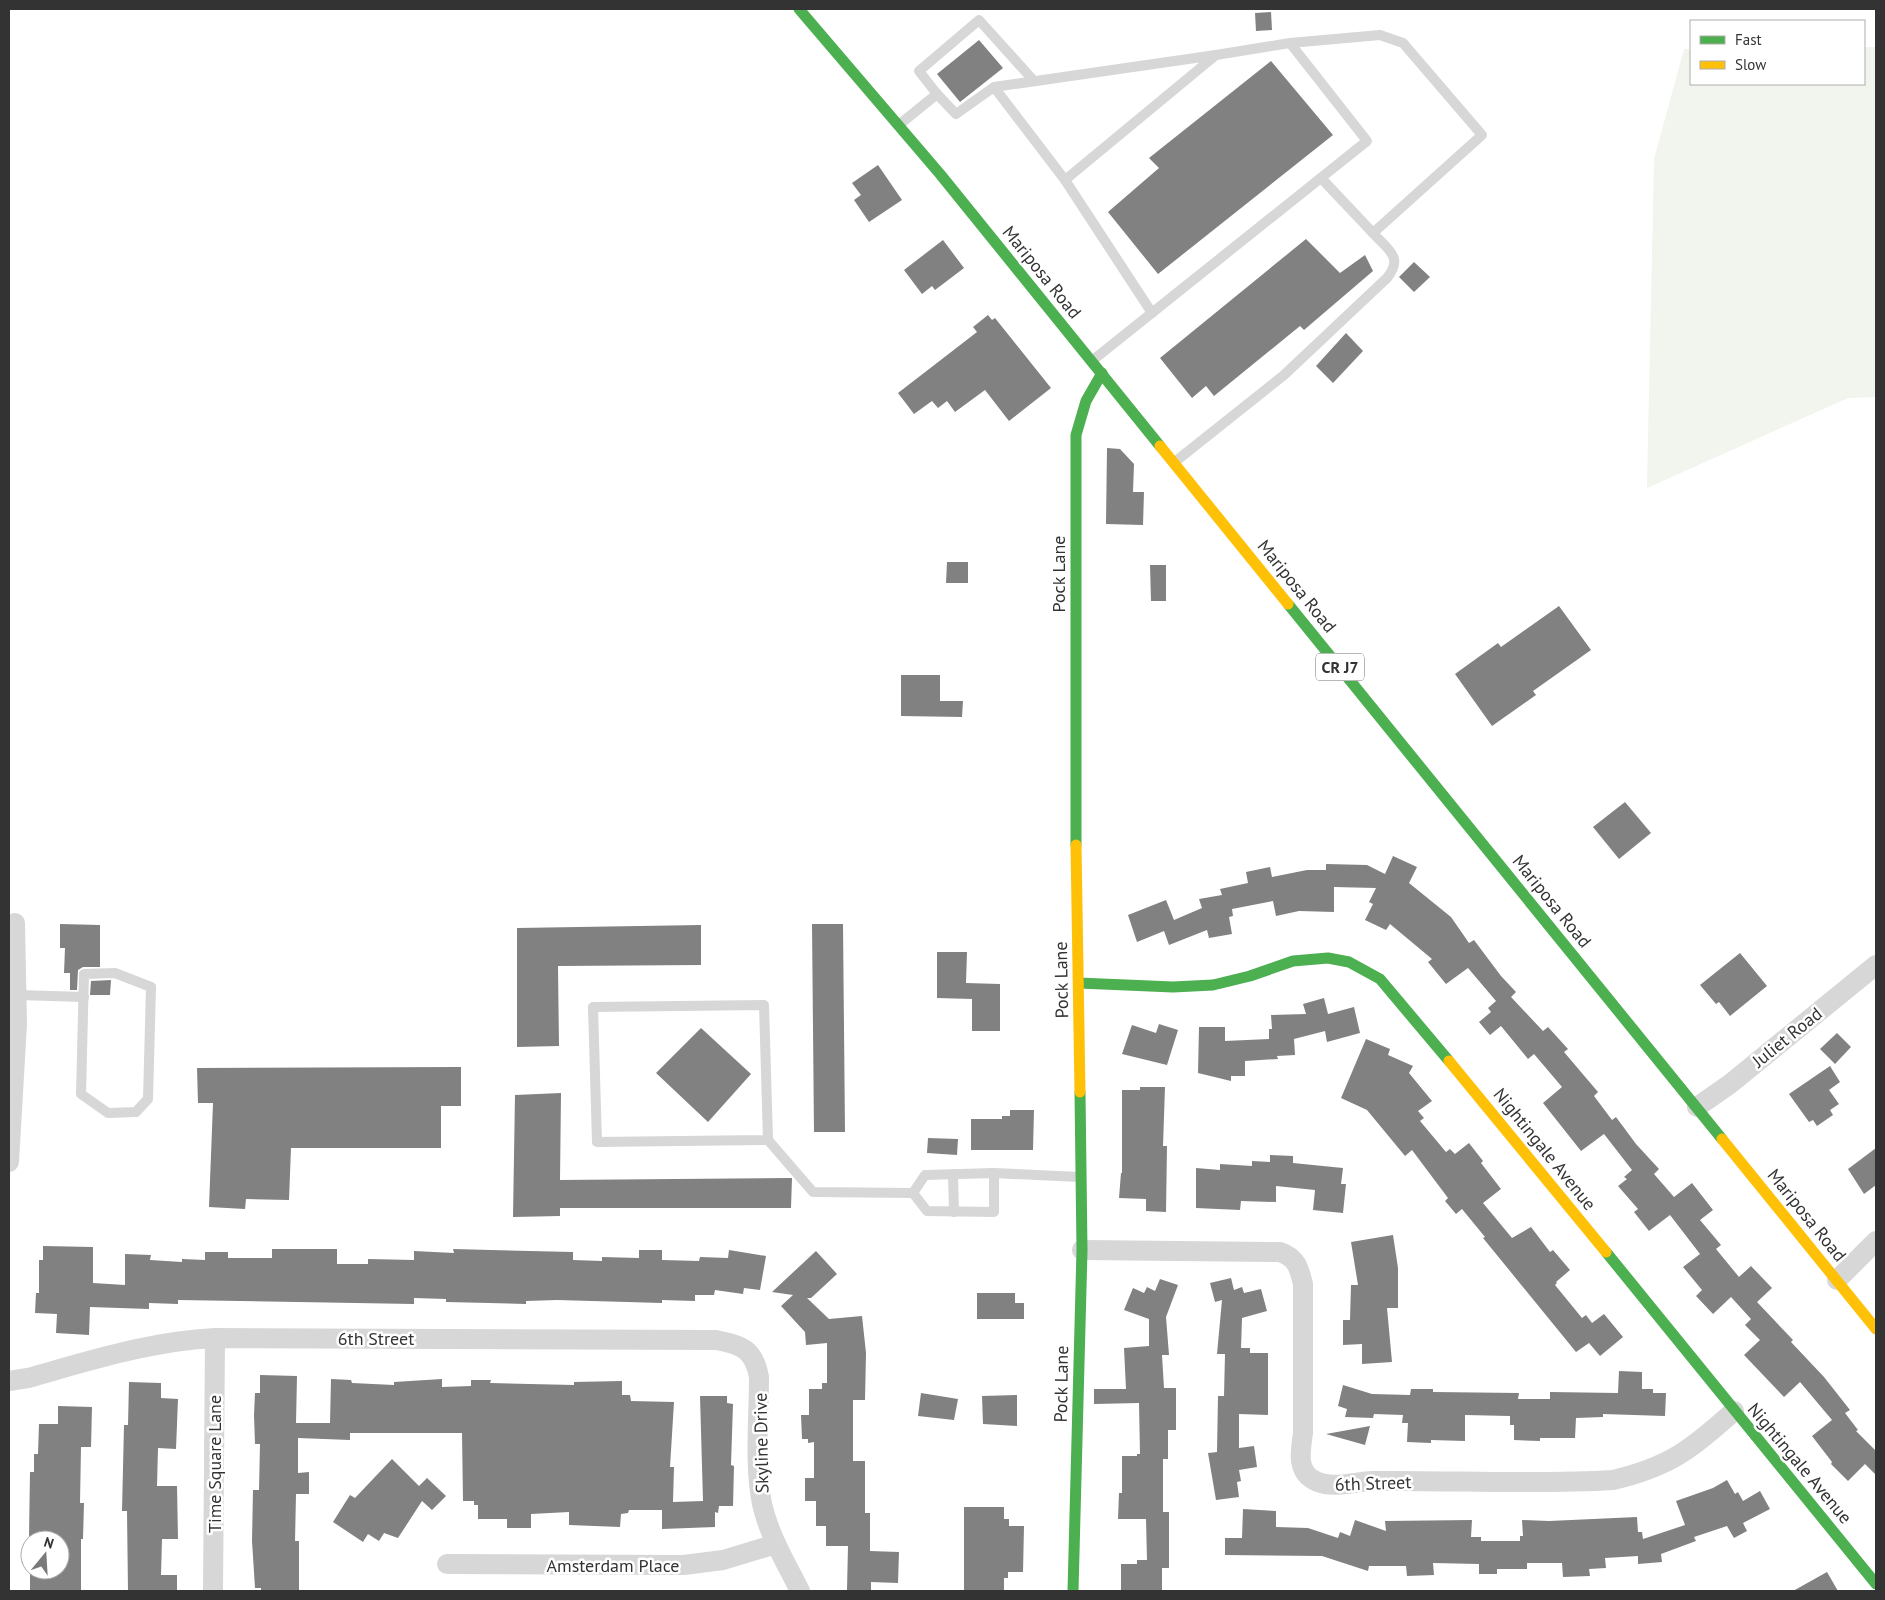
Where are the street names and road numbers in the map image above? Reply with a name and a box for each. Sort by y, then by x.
street label: Mariposa Road [998,221,1086,323]
street label: Mariposa Road [1253,535,1341,637]
street label: Pock Lane [1047,536,1070,612]
road number: CR J7 [1316,654,1364,680]
street label: Mariposa Road [1508,850,1596,952]
street label: Pock Lane [1049,941,1073,1019]
street label: Juliet Road [1747,1002,1827,1073]
street label: Nightingale Avenue [1489,1083,1601,1215]
street label: Mariposa Road [1763,1164,1851,1266]
street label: 6th Street [338,1327,414,1350]
street label: Pock Lane [1049,1345,1073,1423]
street label: Skyline Drive [749,1392,773,1494]
street label: Time Square Lane [203,1395,226,1533]
street label: Nightingale Avenue [1743,1398,1857,1528]
street label: 6th Street [1334,1470,1412,1496]
street label: Amsterdam Place [546,1554,680,1577]

